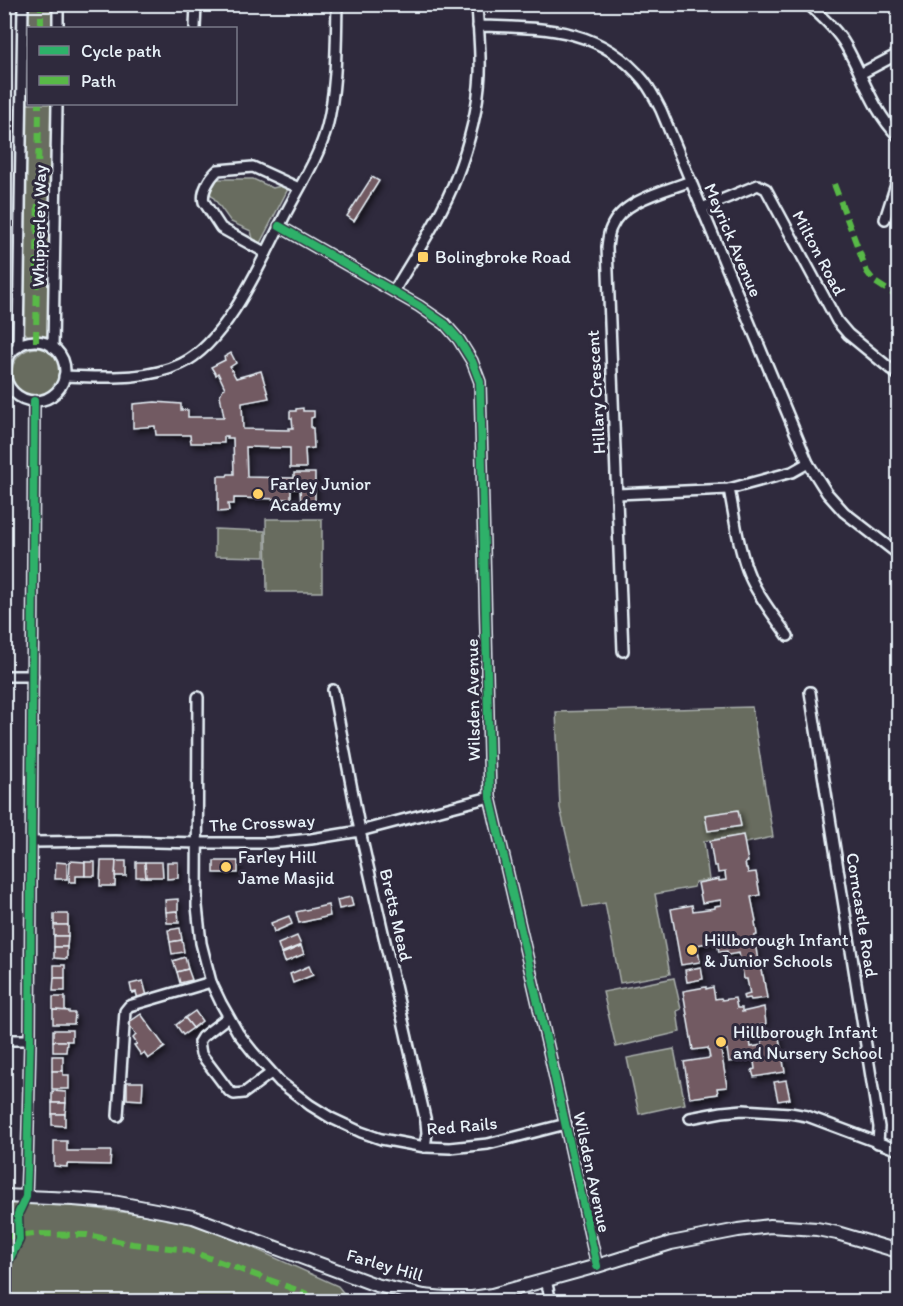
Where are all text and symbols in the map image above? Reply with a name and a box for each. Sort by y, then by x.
legend [27,27,237,105]
text: Cycle path [81,40,162,62]
text: Path [81,70,116,92]
street label: Whipperley Way [27,164,51,287]
street label: Meyrick Avenue [699,180,767,300]
street label: Milton Road [787,207,851,299]
place label: Bolingbroke Road [435,246,571,268]
marker: Bolingbroke Road [416,250,430,264]
street label: Hillary Crescent [582,329,610,455]
place label: Farley Junior Academy [270,473,371,516]
marker: Farley Junior Academy [251,487,265,501]
street label: Wilsden Avenue [461,638,485,762]
street label: The Crossway [208,809,316,837]
place label: Farley Hill Jame Masjid [238,846,334,889]
street label: Corncastle Road [841,851,883,979]
marker: Farley Hill Jame Masjid [219,860,233,874]
street label: Bretts Mead [375,867,417,964]
place label: Hillborough Infant & Junior Schools [704,929,849,972]
marker: Hillborough Infant & Junior Schools [685,943,699,957]
place label: Hillborough Infant and Nursery School [733,1021,883,1064]
marker: Hillborough Infant and Nursery School [714,1035,728,1049]
street label: Wilsden Avenue [568,1110,616,1234]
street label: Red Rails [426,1112,498,1140]
street label: Farley Hill [344,1244,426,1286]

